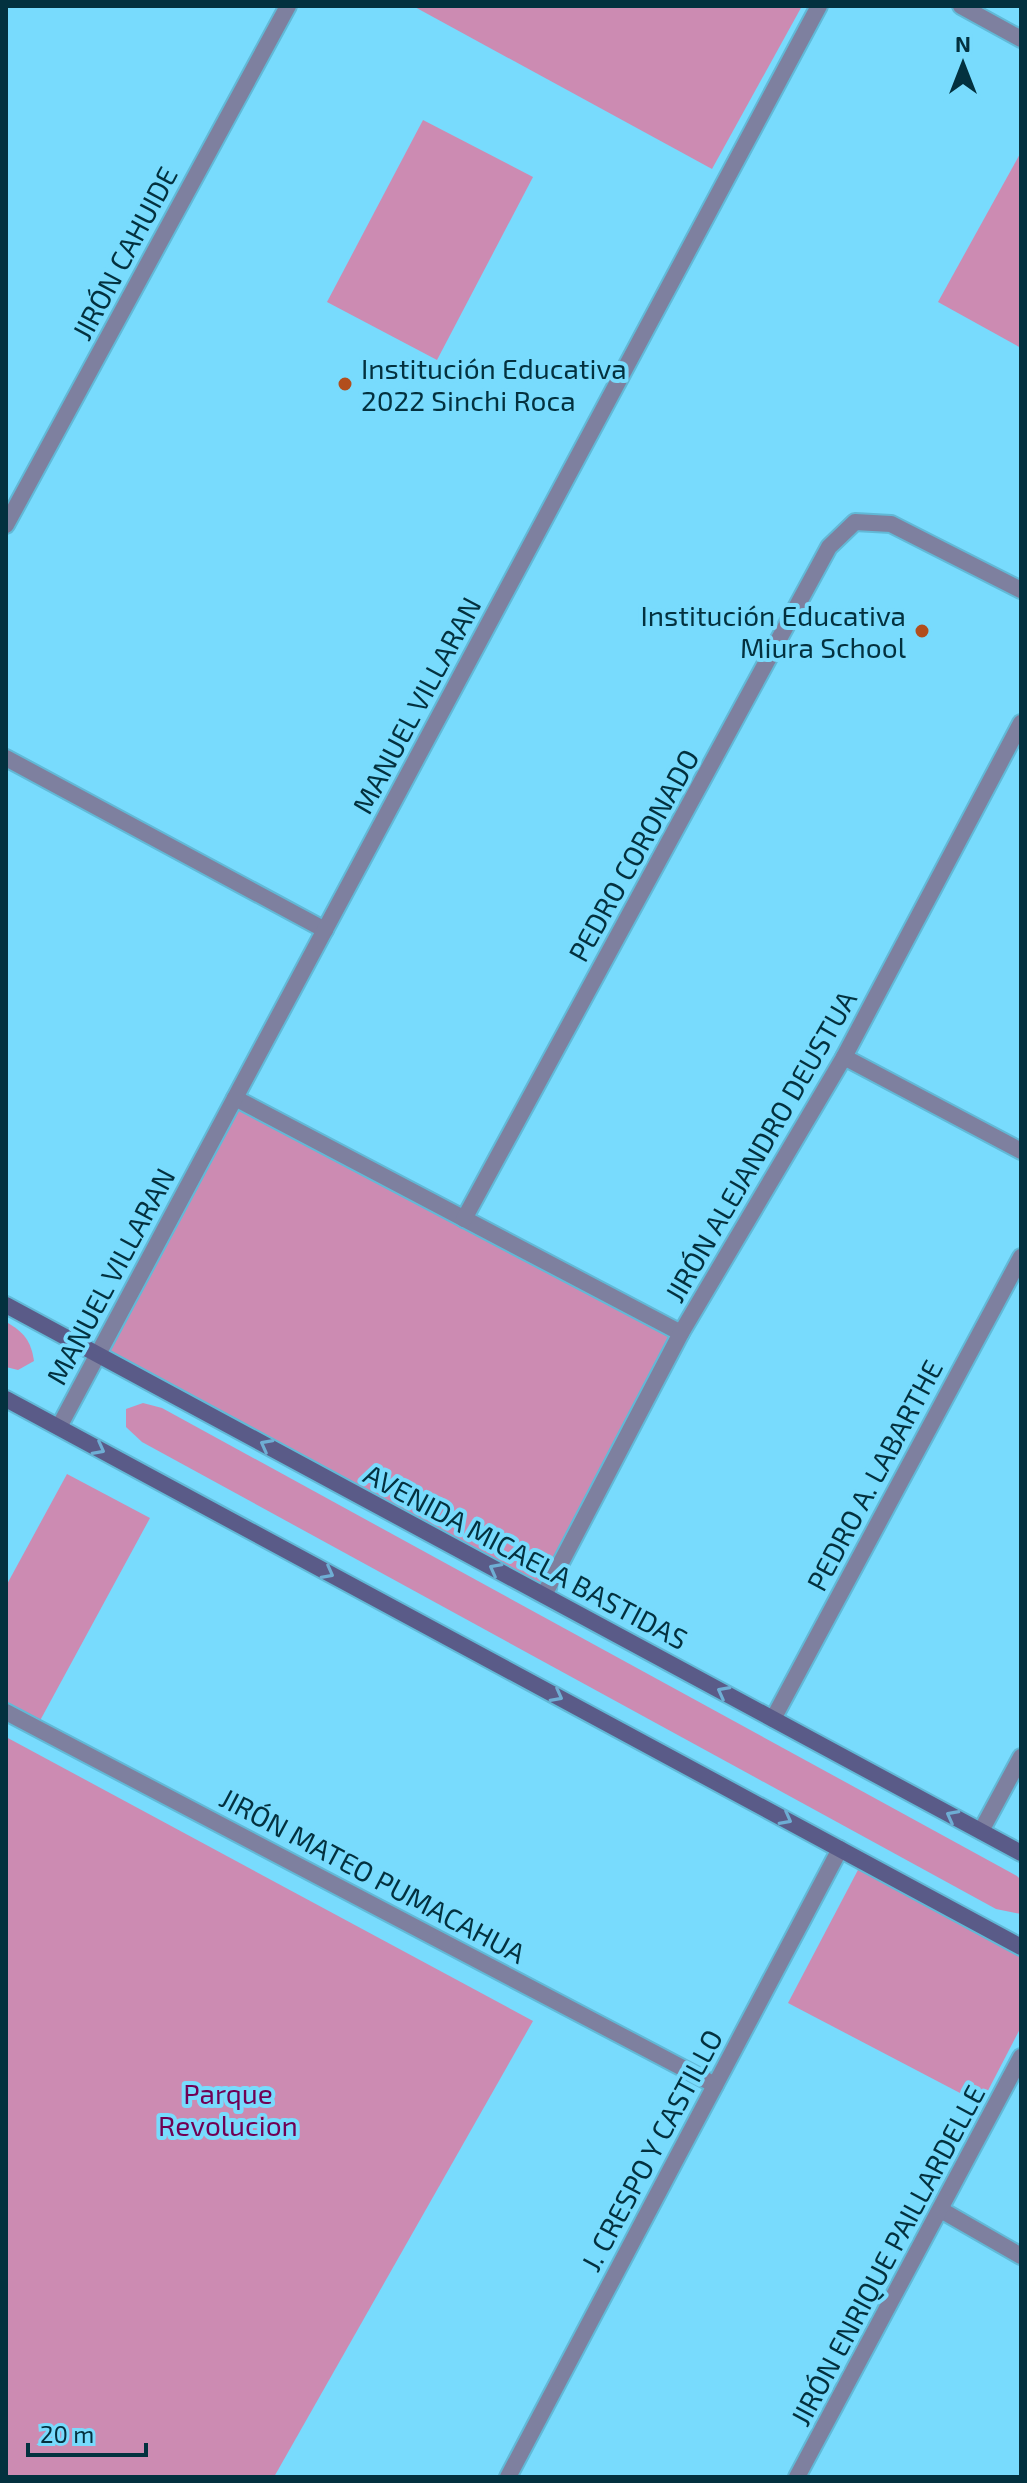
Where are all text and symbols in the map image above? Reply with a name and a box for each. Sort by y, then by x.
north arrow [923,24,1003,104]
text: N [955,30,971,56]
street label: JIRÓN CAHUIDE [64,161,184,345]
place label: Institución Educativa 2022 Sinchi Roca [361,351,627,417]
marker: Institución Educativa 2022 Sinchi Roca [336,375,354,393]
street label: MANUEL VILLARAN [345,591,487,819]
place label: Institución Educativa Miura School [640,598,907,664]
marker: Institución Educativa Miura School [913,622,931,640]
street label: PEDRO CORONADO [560,743,706,967]
street label: JIRÓN ALEJANDRO DEUSTUA [657,984,864,1308]
street label: MANUEL VILLARAN [39,1162,181,1390]
street label: PEDRO A. LABARTHE [799,1354,949,1596]
one-way arrow [260,1439,275,1455]
one-way arrow [91,1440,106,1455]
street label: AVENIDA MICAELA BASTIDAS [358,1456,694,1656]
one-way arrow [320,1563,334,1578]
one-way arrow [488,1563,503,1578]
one-way arrow [548,1686,563,1702]
one-way arrow [717,1687,732,1702]
street label: JIRÓN MATEO PUMACAHUA [214,1780,532,1970]
one-way arrow [778,1810,792,1825]
one-way arrow [946,1810,961,1825]
street label: J. CRESPO Y CASTILLO [573,2023,729,2277]
park label: Parque Revolucion [158,2076,298,2142]
street label: JIRÓN ENRIQUE PAILLARDELLE [783,2079,991,2431]
scale bar [28,2407,146,2457]
text: 20 m [40,2419,94,2448]

